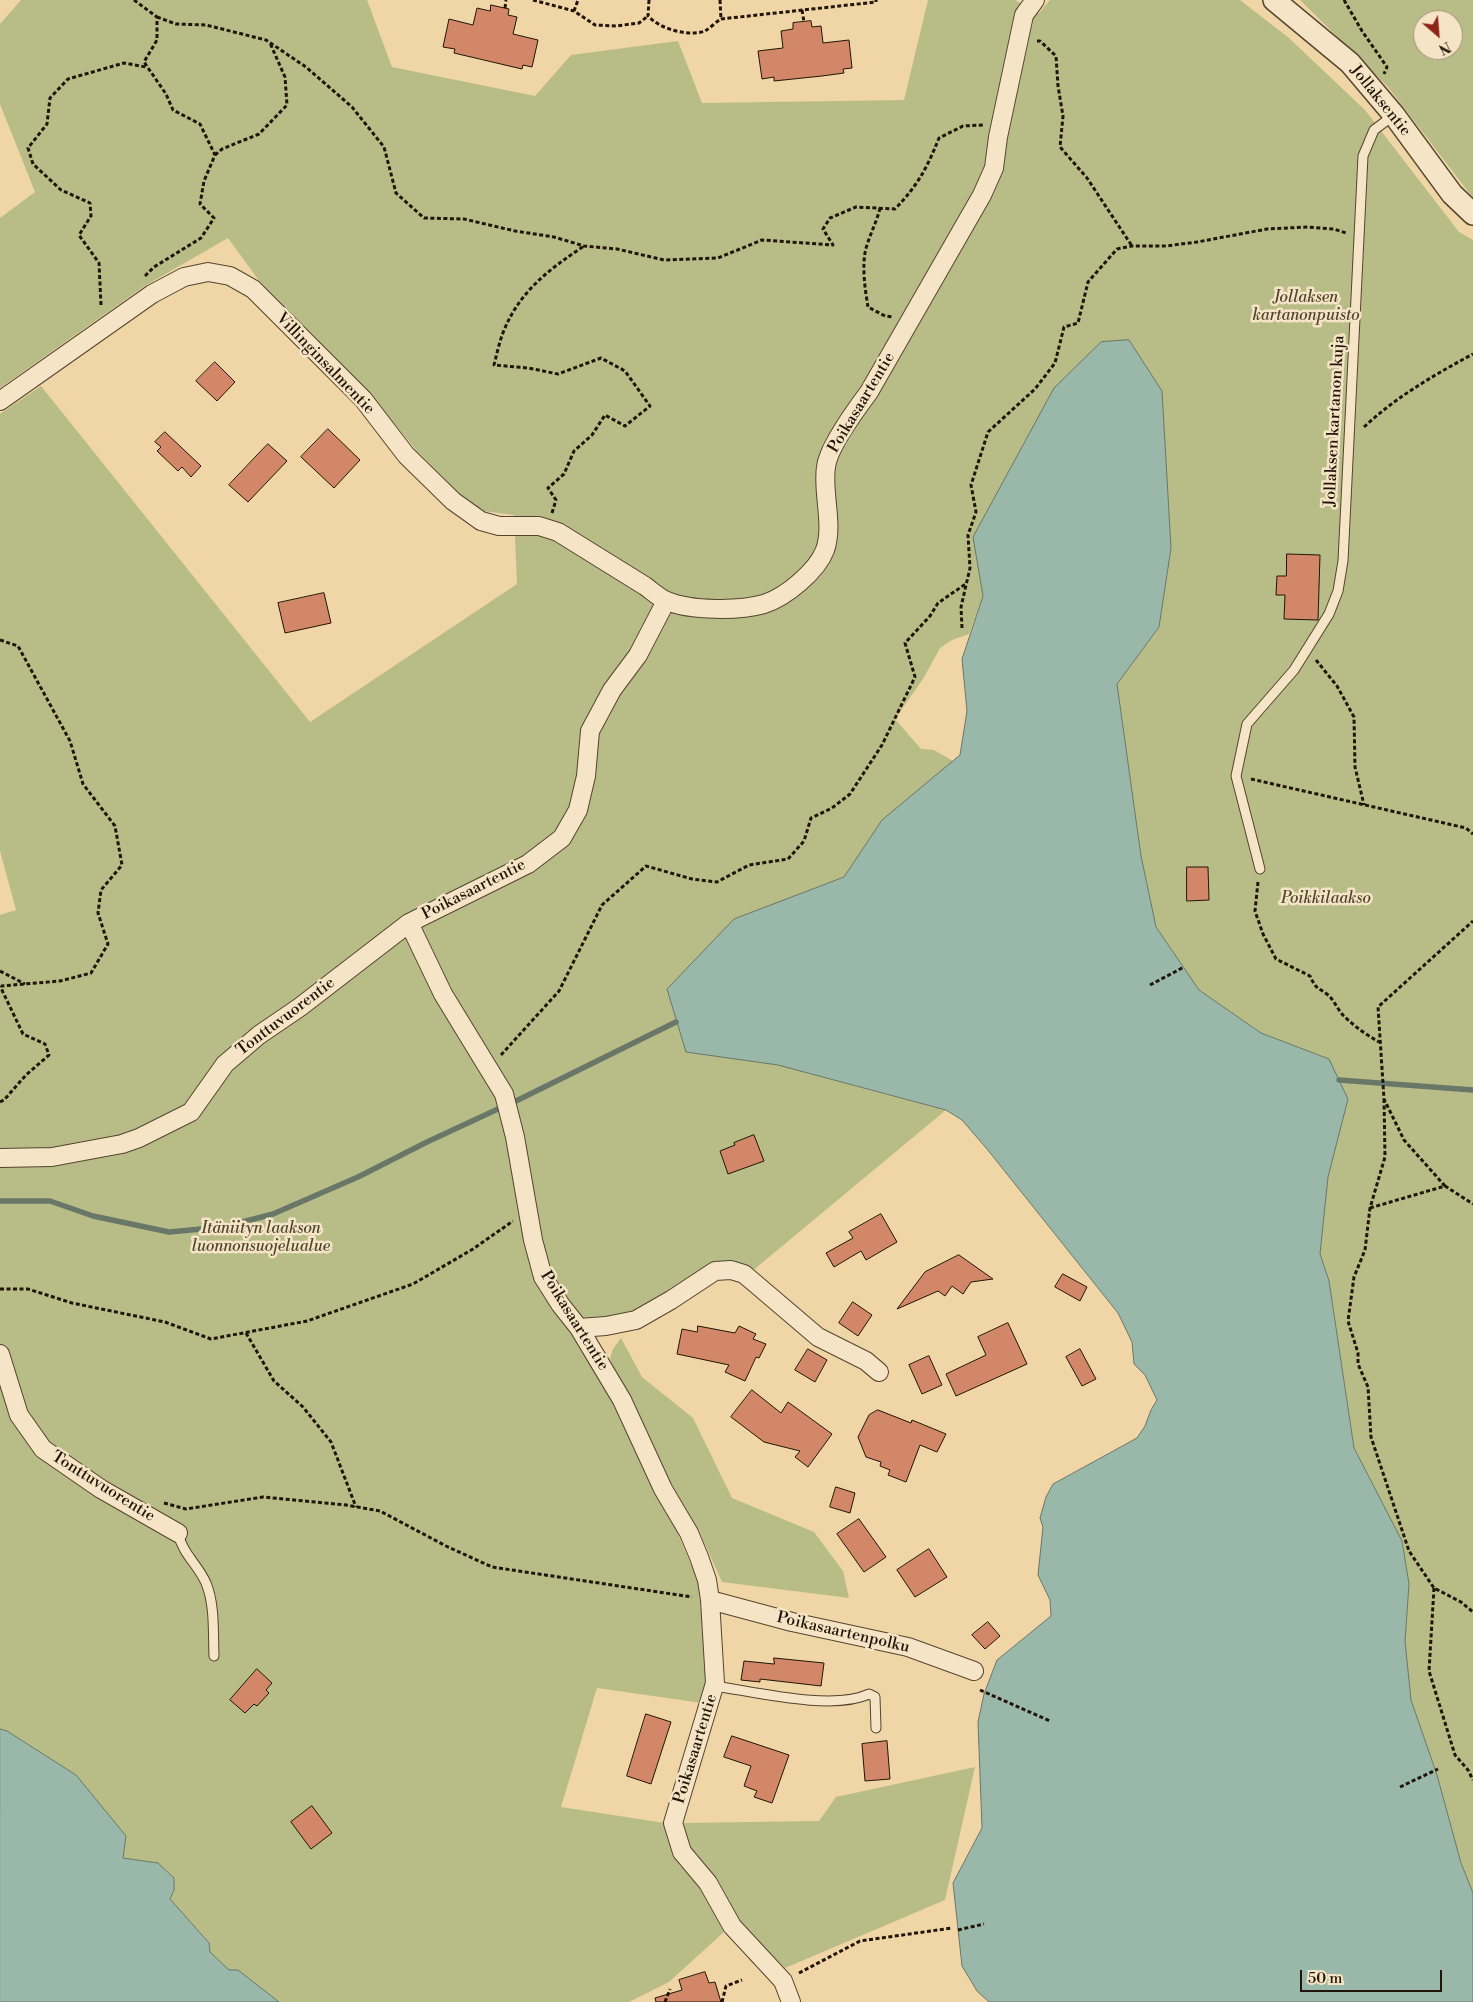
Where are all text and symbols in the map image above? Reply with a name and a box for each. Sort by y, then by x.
north arrow [1413,10,1463,60]
text: N [1435,37,1453,58]
street label: Jollaksentie [1345,62,1415,140]
park label: Jollaksen kartanonpuisto [1252,288,1360,326]
street label: Villinginsalmentie [272,309,378,419]
street label: Jollaksen kartanon kuja [1321,335,1349,507]
street label: Poikasaartentie [824,349,900,457]
street label: Poikasaartentie [419,856,529,924]
park label: Poikkilaakso [1281,889,1371,909]
street label: Tonttuvuorentie [233,974,339,1060]
park label: Itäniityn laakson luonnonsuojelualue [192,1219,330,1257]
street label: Poikasaartentie [536,1268,612,1374]
street label: Tonttuvuorentie [48,1448,158,1526]
street label: Poikasaartenpolku [775,1608,911,1658]
street label: Poikasaartentie [670,1692,722,1806]
scale bar [1303,1960,1446,1992]
text: 50 m [1308,1969,1342,1988]

